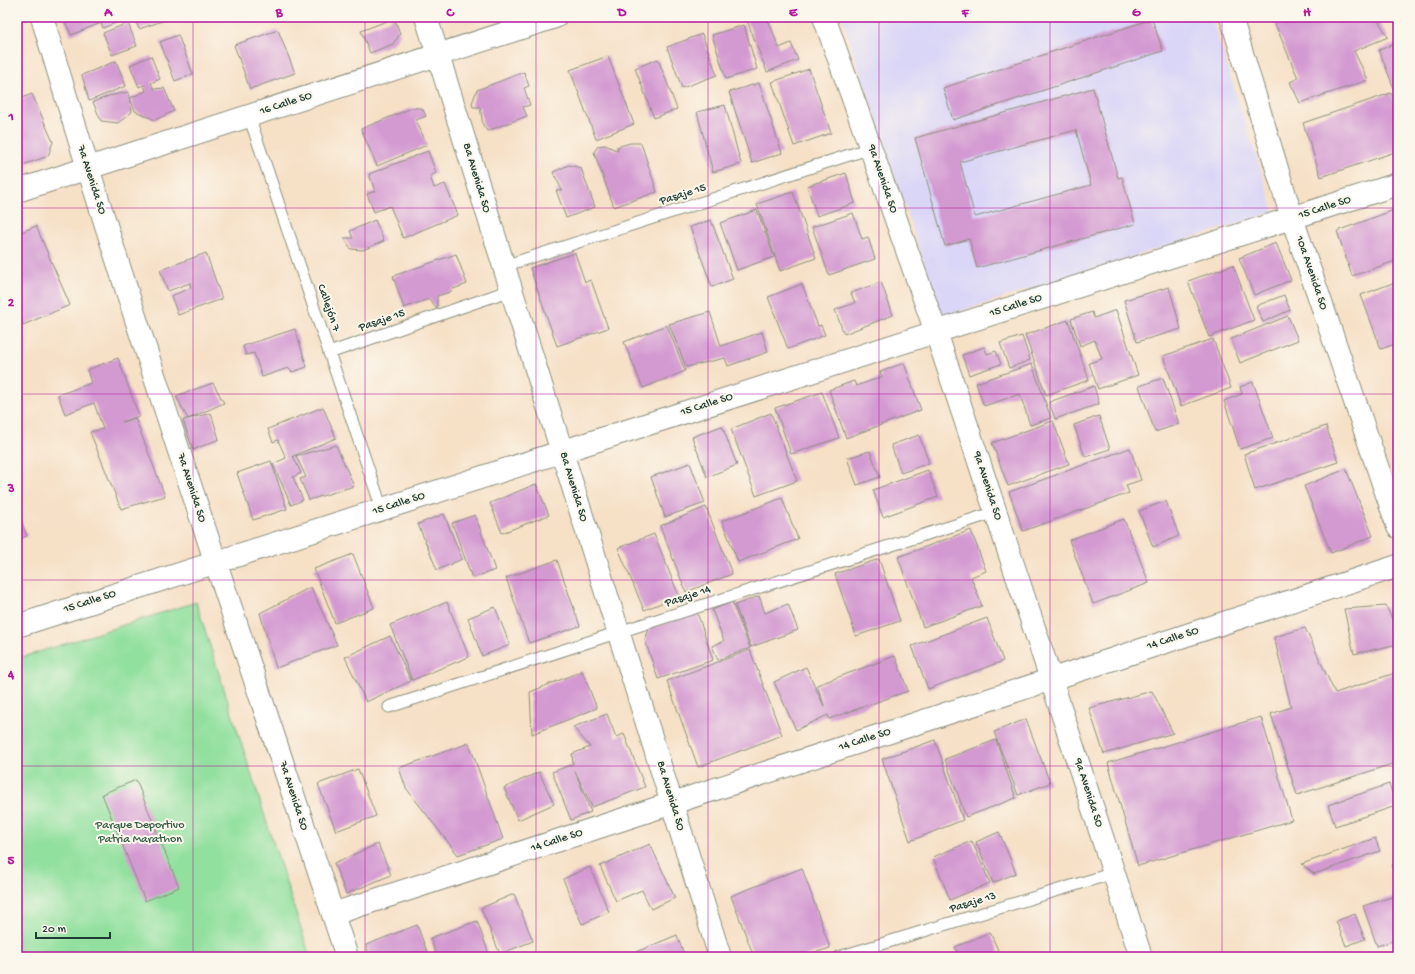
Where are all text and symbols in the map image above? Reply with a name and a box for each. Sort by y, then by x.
text: A [103,6,113,21]
text: B [275,6,284,21]
text: C [445,6,455,21]
text: D [617,6,627,21]
text: E [789,6,798,21]
text: F [961,6,970,21]
text: G [1132,6,1141,21]
text: H [1303,6,1311,21]
street label: 16 Calle SO [257,89,314,119]
text: 1 [7,110,14,125]
street label: 8a Avenida SO [459,141,493,215]
street label: 9a Avenida SO [863,142,900,215]
street label: 7a Avenida SO [73,143,109,216]
street label: Pasaje 15 [657,181,708,209]
street label: 15 Calle SO [1296,193,1353,223]
street label: 10a Avenida SO [1291,233,1330,312]
street label: Callejón 7 [313,282,343,334]
street label: 15 Calle SO [987,291,1044,321]
text: 2 [8,296,15,311]
street label: Pasaje 15 [356,307,407,336]
street label: 15 Calle SO [678,390,735,420]
street label: 9a Avenida SO [969,449,1005,522]
street label: 8a Avenida SO [556,450,590,524]
street label: 7a Avenida SO [173,451,209,524]
text: 3 [7,482,15,497]
street label: 15 Calle SO [370,489,427,519]
street label: Pasaje 14 [662,583,713,611]
street label: 15 Calle SO [61,587,118,617]
street label: 14 Calle SO [1144,624,1201,654]
text: 4 [7,668,15,683]
street label: 14 Calle SO [836,725,893,755]
street label: 9a Avenida SO [1070,756,1106,829]
street label: 7a Avenida SO [275,759,311,832]
street label: 8a Avenida SO [653,759,687,833]
park label: Parque Deportivo Patria Marathon [95,819,184,847]
street label: 14 Calle SO [528,826,585,856]
text: 5 [8,854,15,869]
street label: Pasaje 13 [947,889,998,917]
scale bar [36,914,110,940]
text: 20 m [42,923,67,937]

